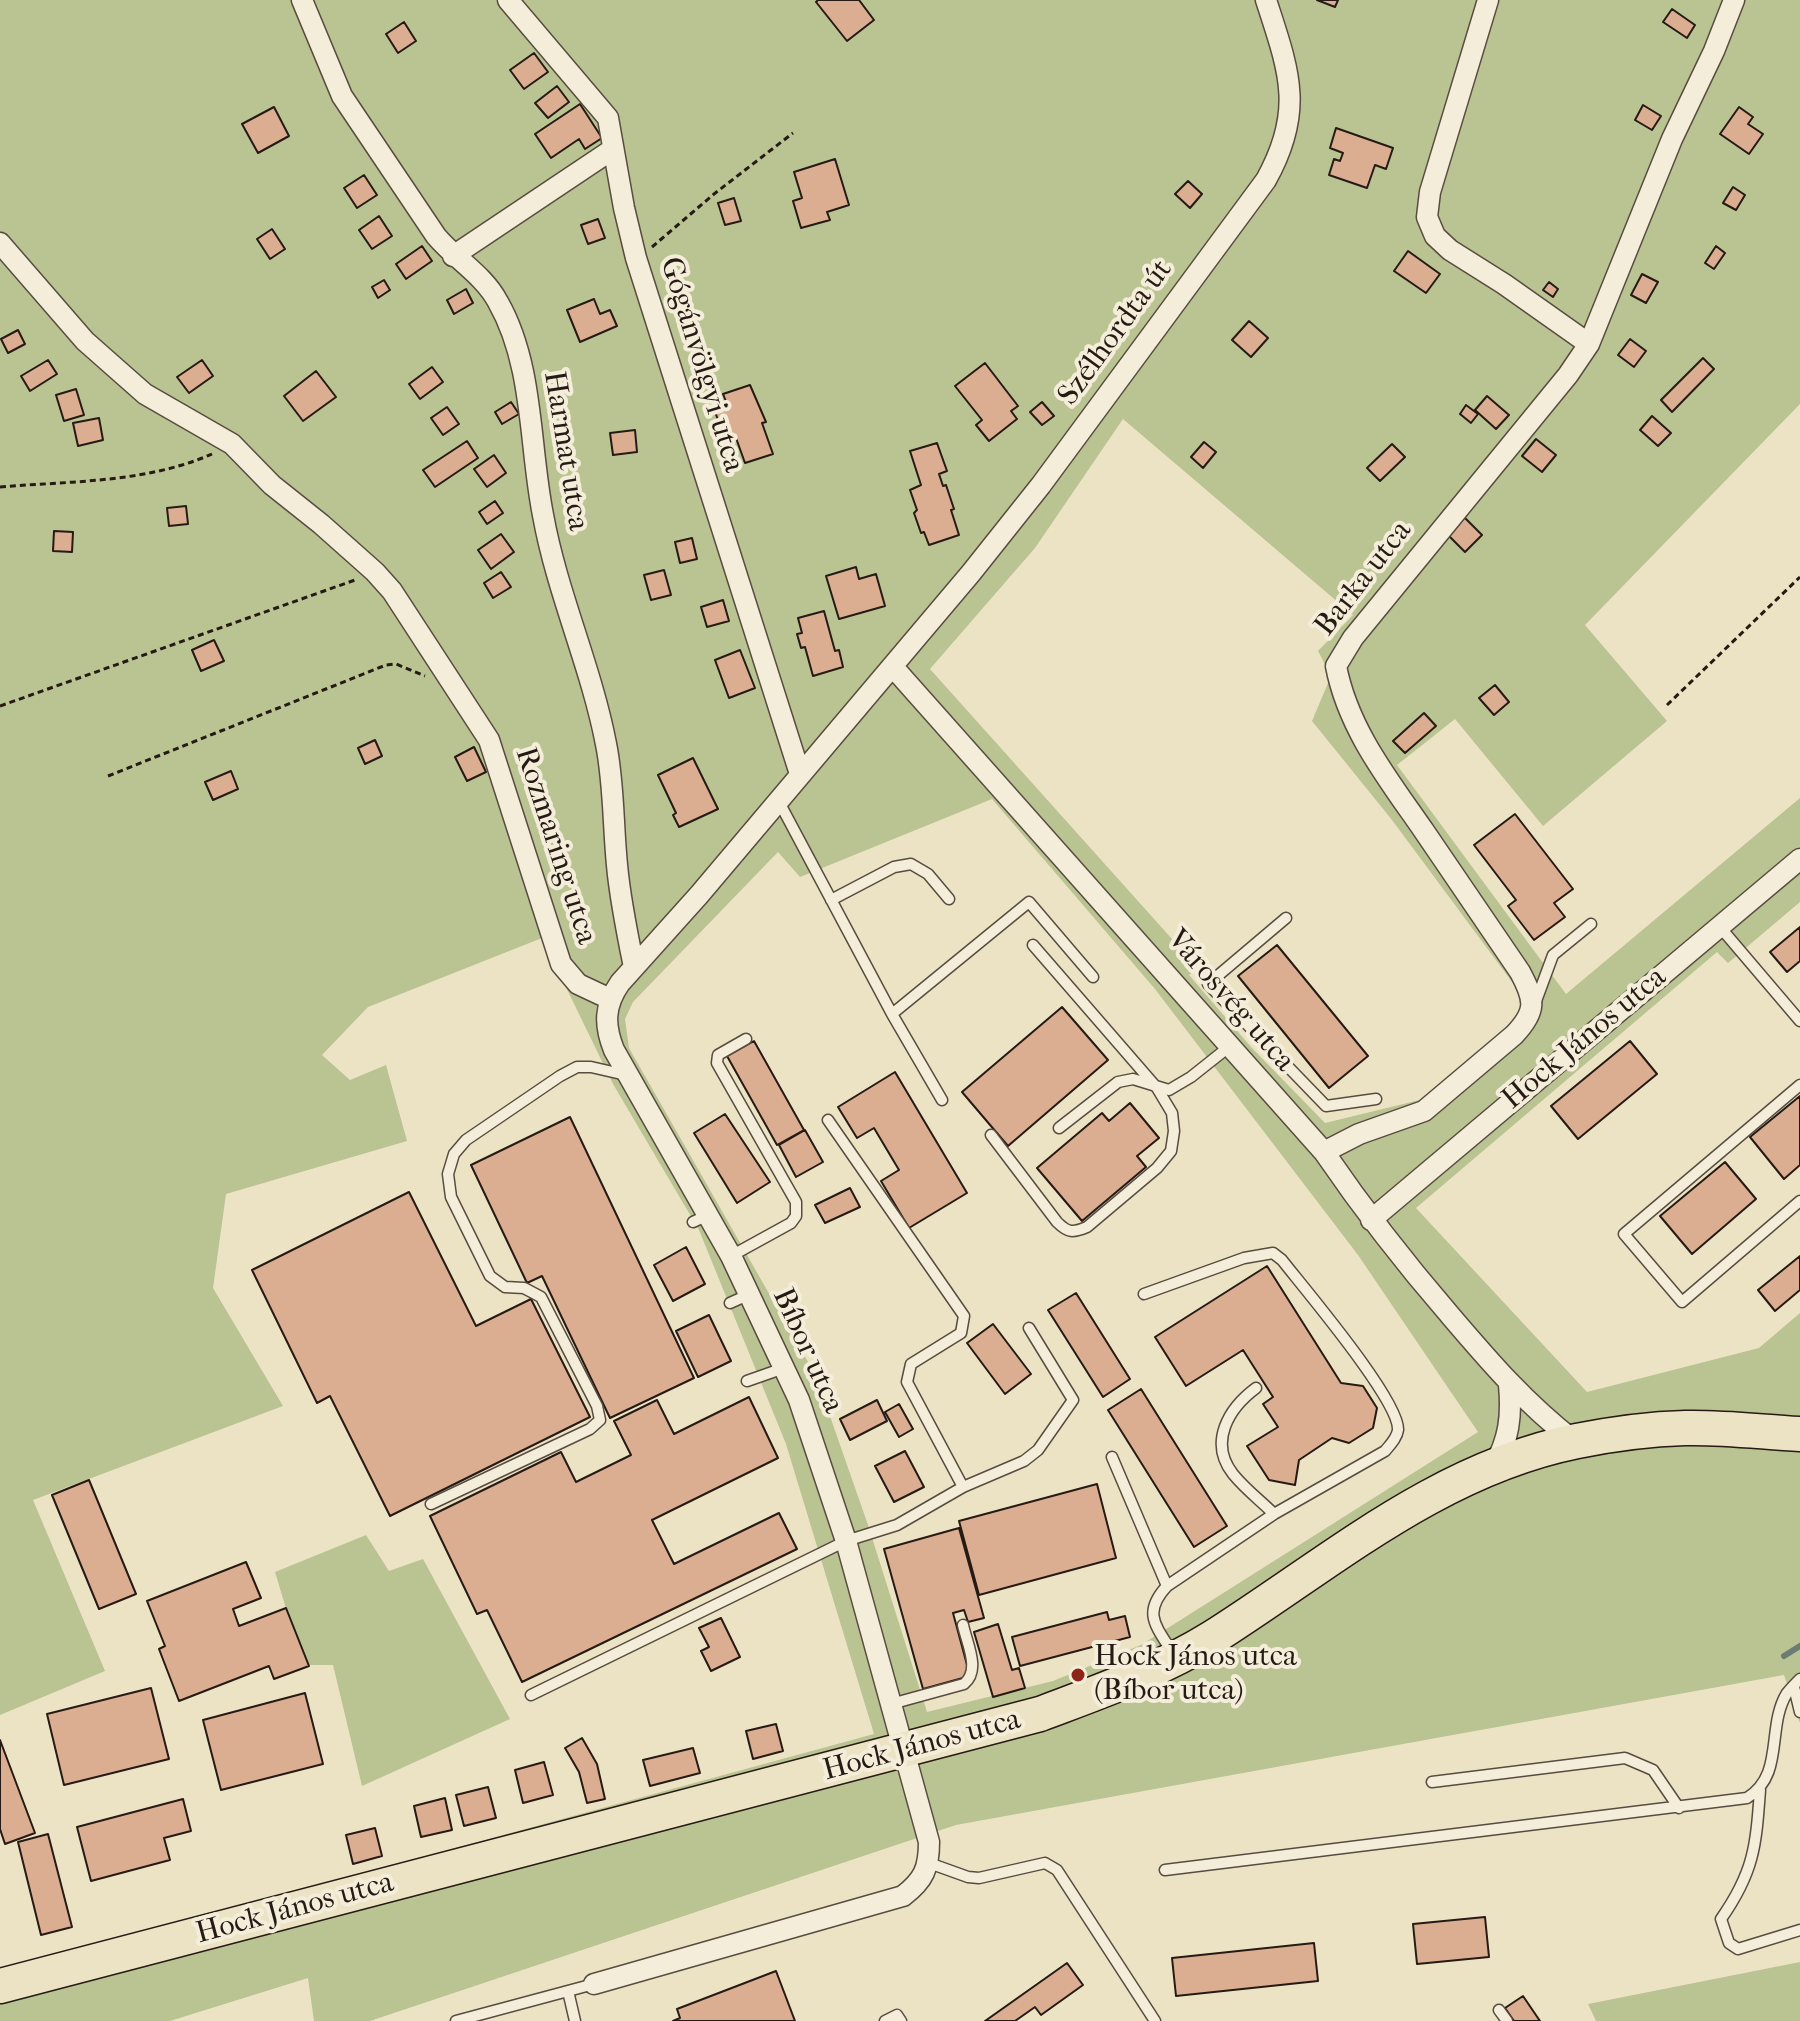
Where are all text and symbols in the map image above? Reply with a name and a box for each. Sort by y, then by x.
street label: Gógánvölgyi utca [651,253,751,477]
street label: Szélhordta út [1051,253,1181,413]
street label: Harmat utca [535,369,595,533]
street label: Barka utca [1308,514,1420,644]
street label: Rozmaring utca [506,743,604,949]
street label: Városvég utca [1158,922,1302,1080]
street label: Hock János utca [1496,960,1674,1118]
street label: Bíbor utca [764,1283,850,1419]
place label: Hock János utca (Bíbor utca) [1094,1640,1297,1710]
marker: Hock János utca (Bíbor utca) [1069,1666,1087,1684]
street label: Hock János utca [819,1702,1025,1790]
street label: Hock János utca [192,1865,398,1953]

